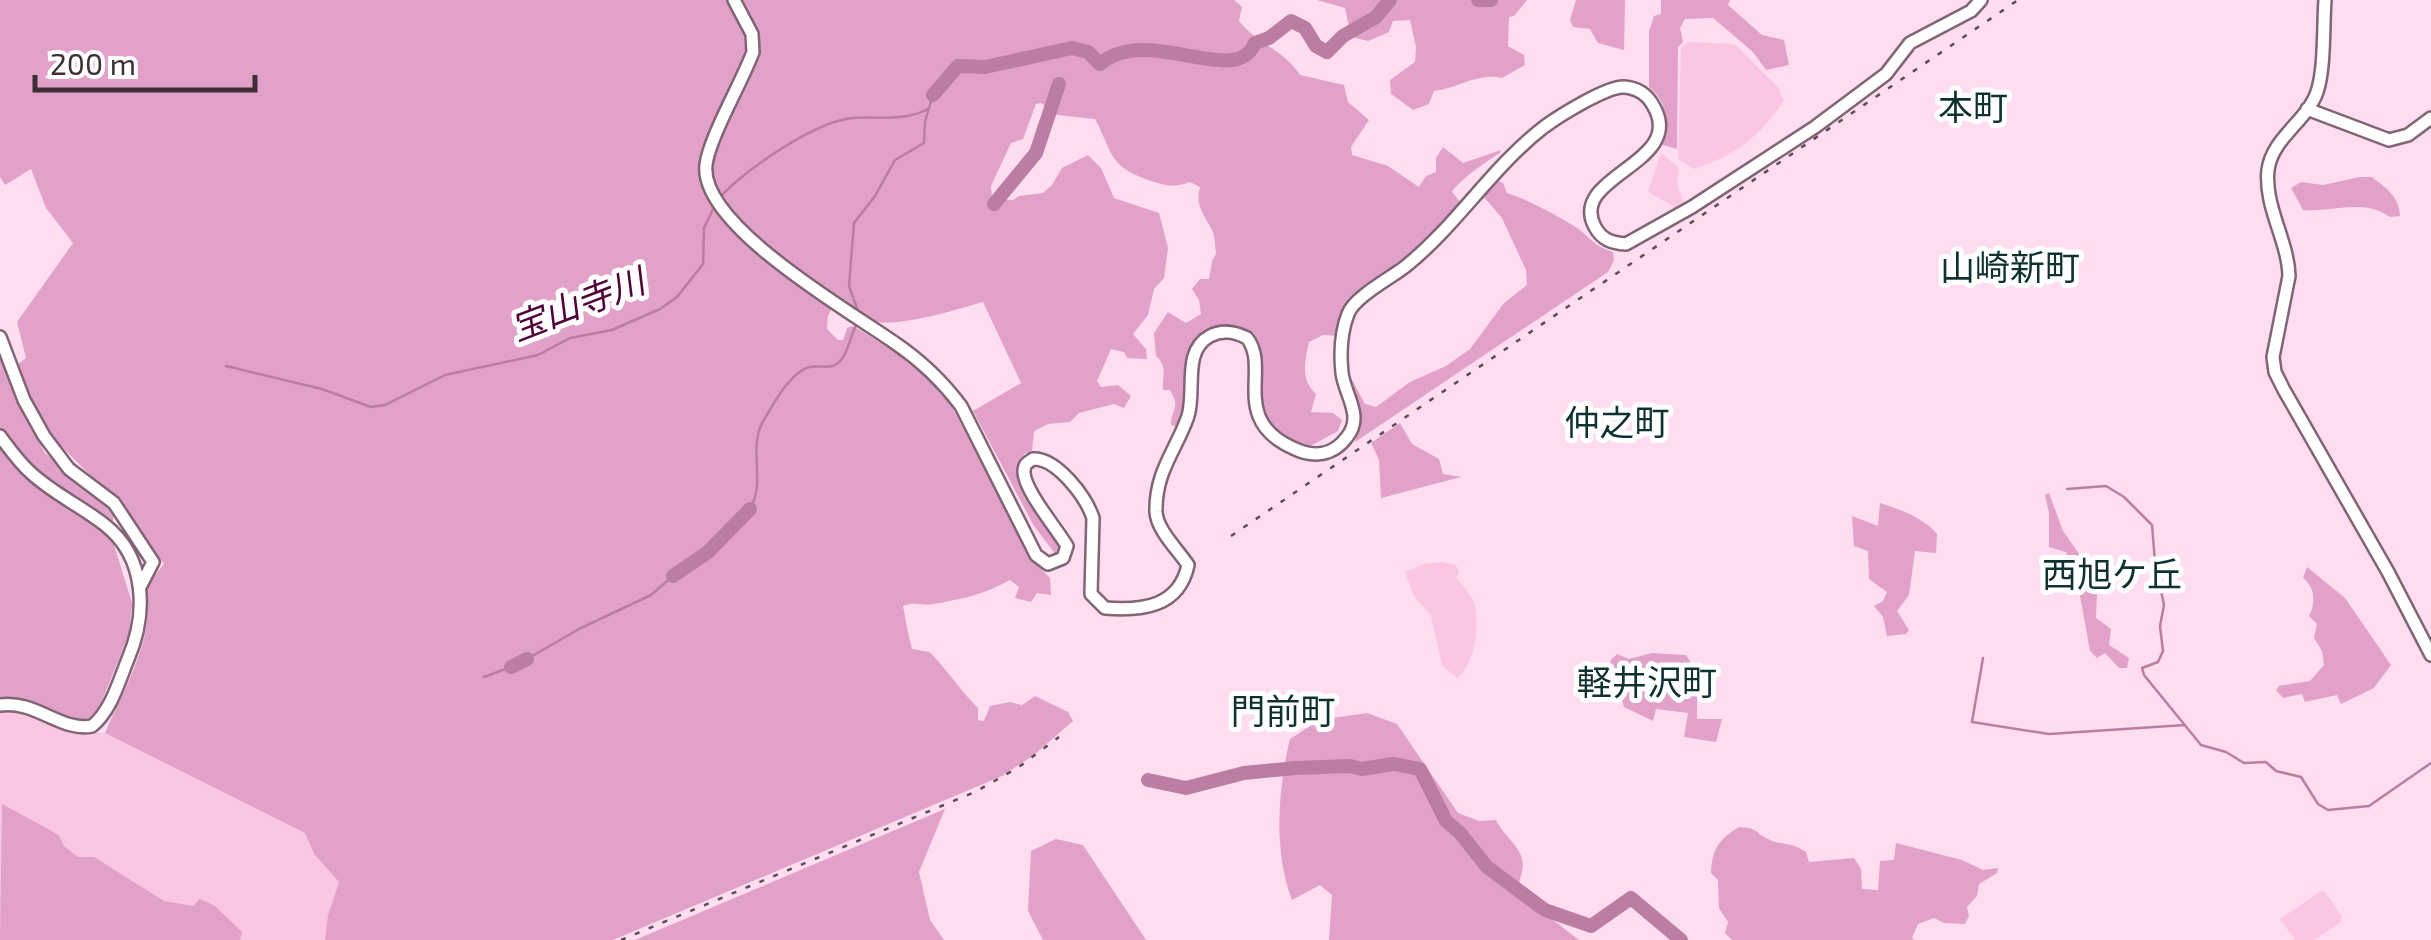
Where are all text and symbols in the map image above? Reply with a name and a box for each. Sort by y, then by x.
scale bar [35,30,255,92]
text: 200 m [50,45,136,81]
district label: 本町 [1938,85,2008,127]
district label: 山崎新町 [1940,245,2080,287]
water label: 宝山寺川 [504,257,654,348]
district label: 仲之町 [1564,400,1670,442]
district label: 西旭ケ丘 [2042,552,2182,594]
district label: 軽井沢町 [1577,660,1717,702]
district label: 門前町 [1230,689,1336,731]

